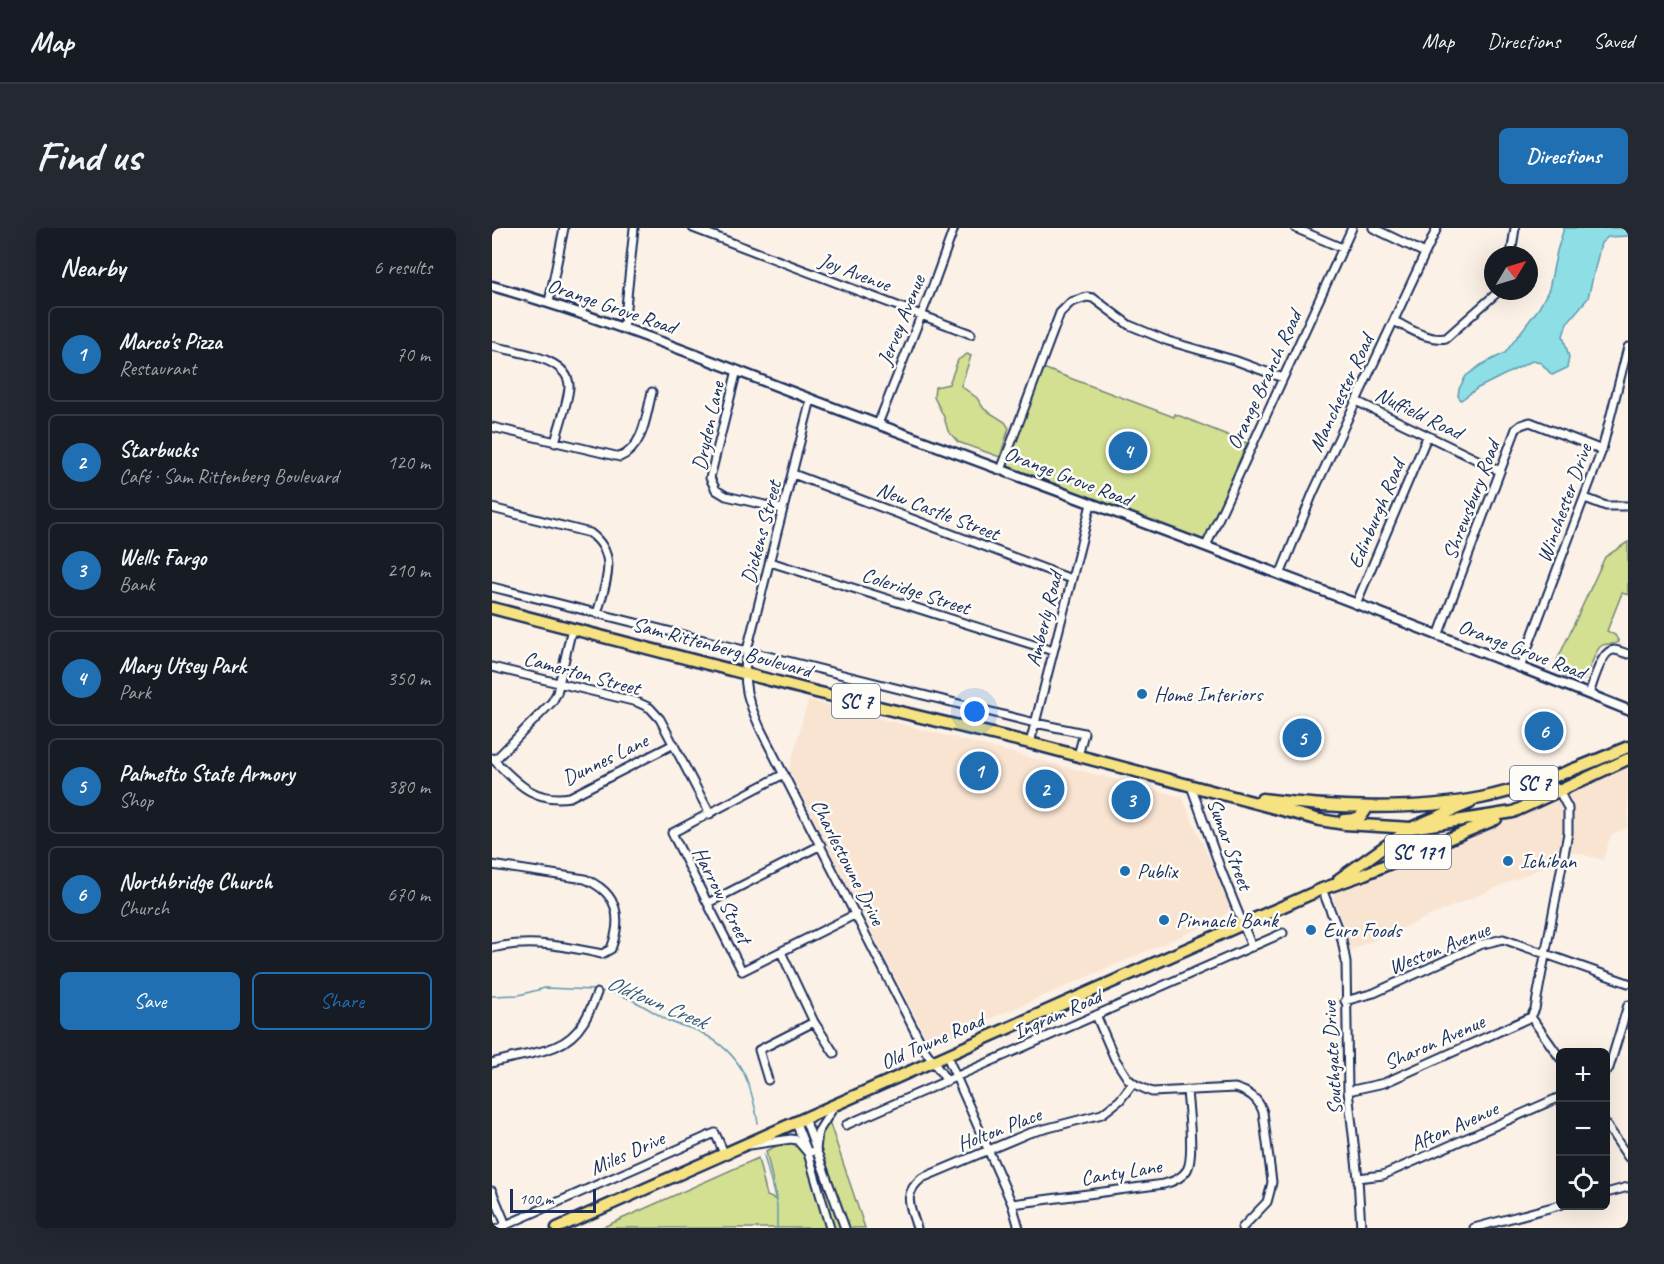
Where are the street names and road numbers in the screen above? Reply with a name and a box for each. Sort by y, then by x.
street label: Joy Avenue [815,246,896,298]
street label: Jervey Avenue [871,270,931,370]
street label: Orange Grove Road [544,272,682,341]
street label: Orange Branch Road [1220,303,1309,454]
street label: Manchester Road [1303,327,1381,456]
street label: Dryden Lane [686,378,730,473]
street label: Nuffield Road [1371,381,1469,446]
street label: Shrewsbury Road [1436,433,1507,563]
street label: Winchester Drive [1531,439,1598,566]
street label: Orange Grove Road [1000,440,1138,513]
street label: Edinburgh Road [1342,452,1412,572]
street label: Dickens Street [735,476,788,586]
street label: New Castle Street [873,476,1005,547]
street label: Coleridge Street [859,561,975,621]
street label: Amberly Road [1020,566,1069,669]
street label: Sam Rittenberg Boulevard [630,611,818,684]
street label: Orange Grove Road [1454,613,1592,686]
street label: Camerton Street [521,645,645,702]
road number: SC 7 [832,684,880,718]
street label: Dunnes Lane [558,726,654,791]
road number: SC 7 [1510,766,1558,800]
street label: Charlestowne Drive [805,795,891,930]
street label: Sumar Street [1201,795,1259,895]
road number: SC 171 [1385,835,1451,869]
street label: Harrow Street [687,842,759,950]
street label: Weston Avenue [1385,916,1494,980]
street label: Ingram Road [1009,981,1109,1045]
street label: Southgate Drive [1316,999,1348,1116]
street label: Old Towne Road [876,1005,991,1075]
street label: Sharon Avenue [1380,1008,1489,1076]
street label: Afton Avenue [1406,1094,1504,1157]
street label: Holton Place [953,1100,1047,1157]
street label: Miles Drive [585,1124,670,1181]
street label: Canty Lane [1079,1153,1164,1191]

